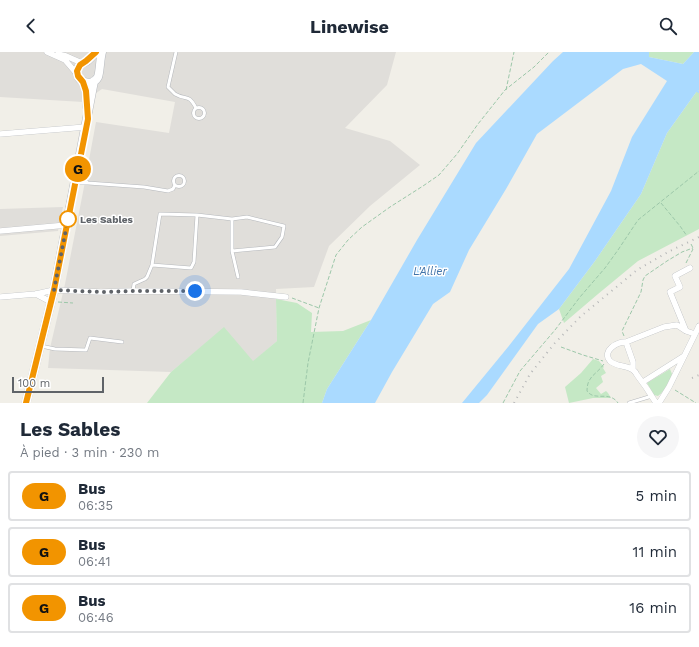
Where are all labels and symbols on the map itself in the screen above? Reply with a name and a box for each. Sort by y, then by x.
line badge: G [65,156,91,182]
marker: Les Sables [59,210,77,228]
place label: Les Sables [80,214,133,225]
water label: L'Allier [413,265,448,278]
your location [185,281,205,301]
scale bar [12,375,104,394]

